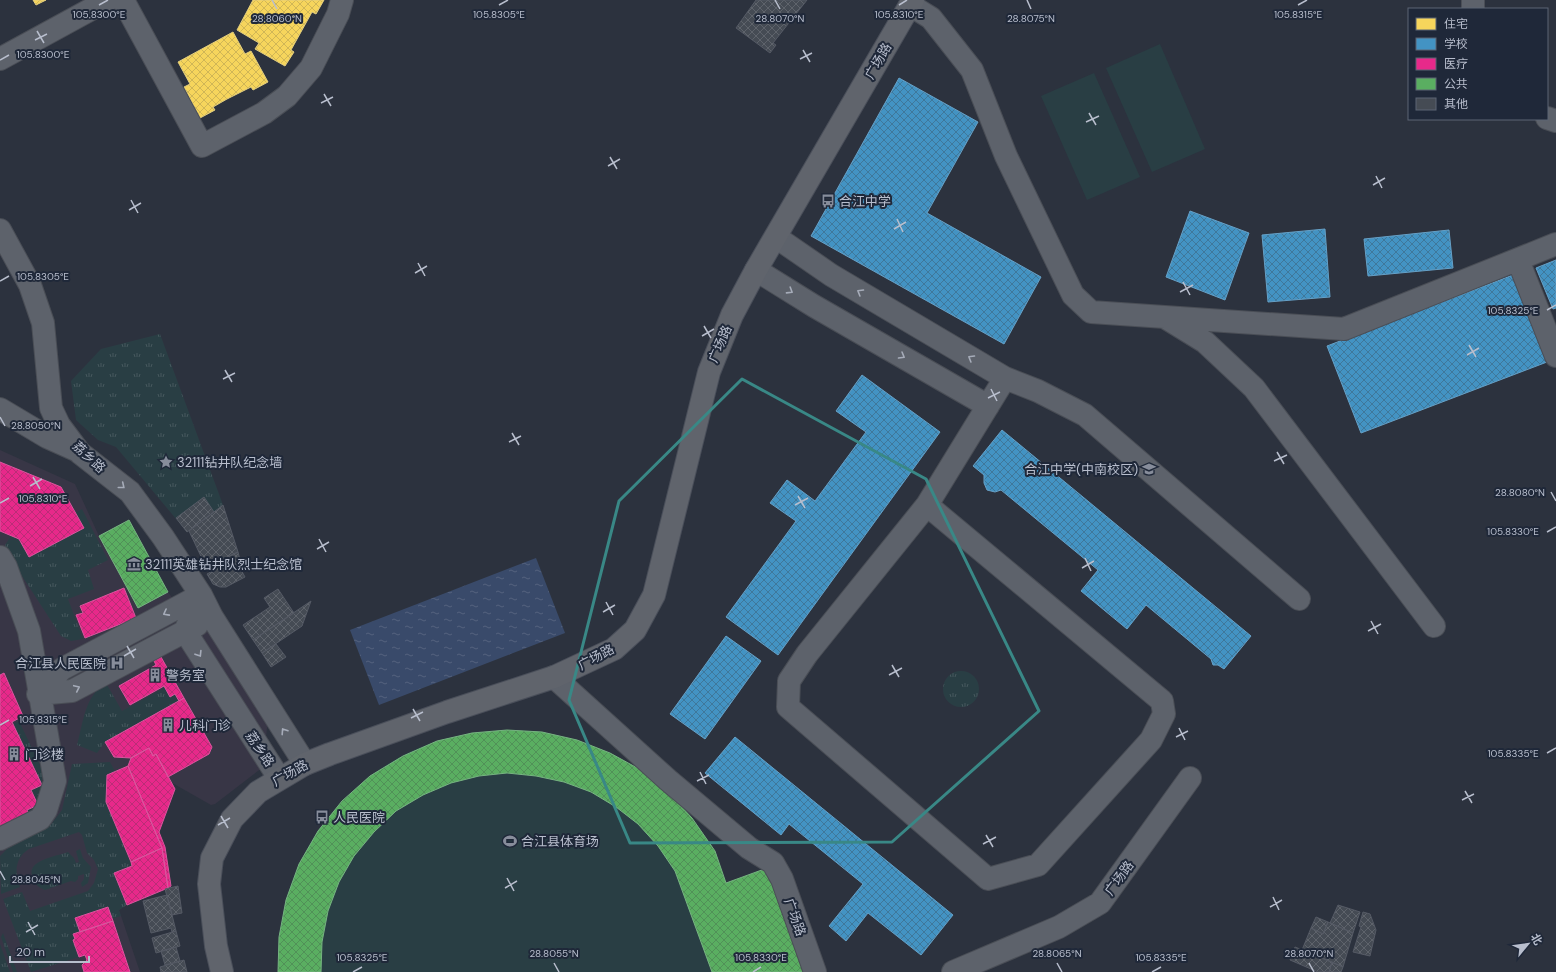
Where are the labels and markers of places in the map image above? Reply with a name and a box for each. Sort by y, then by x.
bus stop icon: 合江中学 [820,193,836,209]
place label: 合江中学 [839,193,891,210]
place icon: 32111钻井队纪念墙 [158,454,174,470]
place label: 32111钻井队纪念墙 [177,454,282,471]
place label: 合江中学(中南校区) [1024,461,1138,478]
school or university icon: 合江中学(中南校区) [1141,461,1157,477]
museum icon: 32111英雄钻井队烈士纪念馆 [126,556,142,572]
place label: 32111英雄钻井队烈士纪念馆 [145,556,302,573]
place label: 合江县人民医院 [15,655,106,672]
hospital icon: 合江县人民医院 [109,655,125,671]
building icon: 警务室 [147,667,163,683]
place label: 警务室 [166,667,205,684]
building icon: 儿科门诊 [160,717,176,733]
place label: 儿科门诊 [179,717,231,734]
building icon: 门诊楼 [6,746,22,762]
place label: 门诊楼 [25,746,64,763]
bus stop icon: 人民医院 [314,809,330,825]
place label: 人民医院 [333,809,385,826]
sports icon: 合江县体育场 [502,833,518,849]
place label: 合江县体育场 [521,833,599,850]

